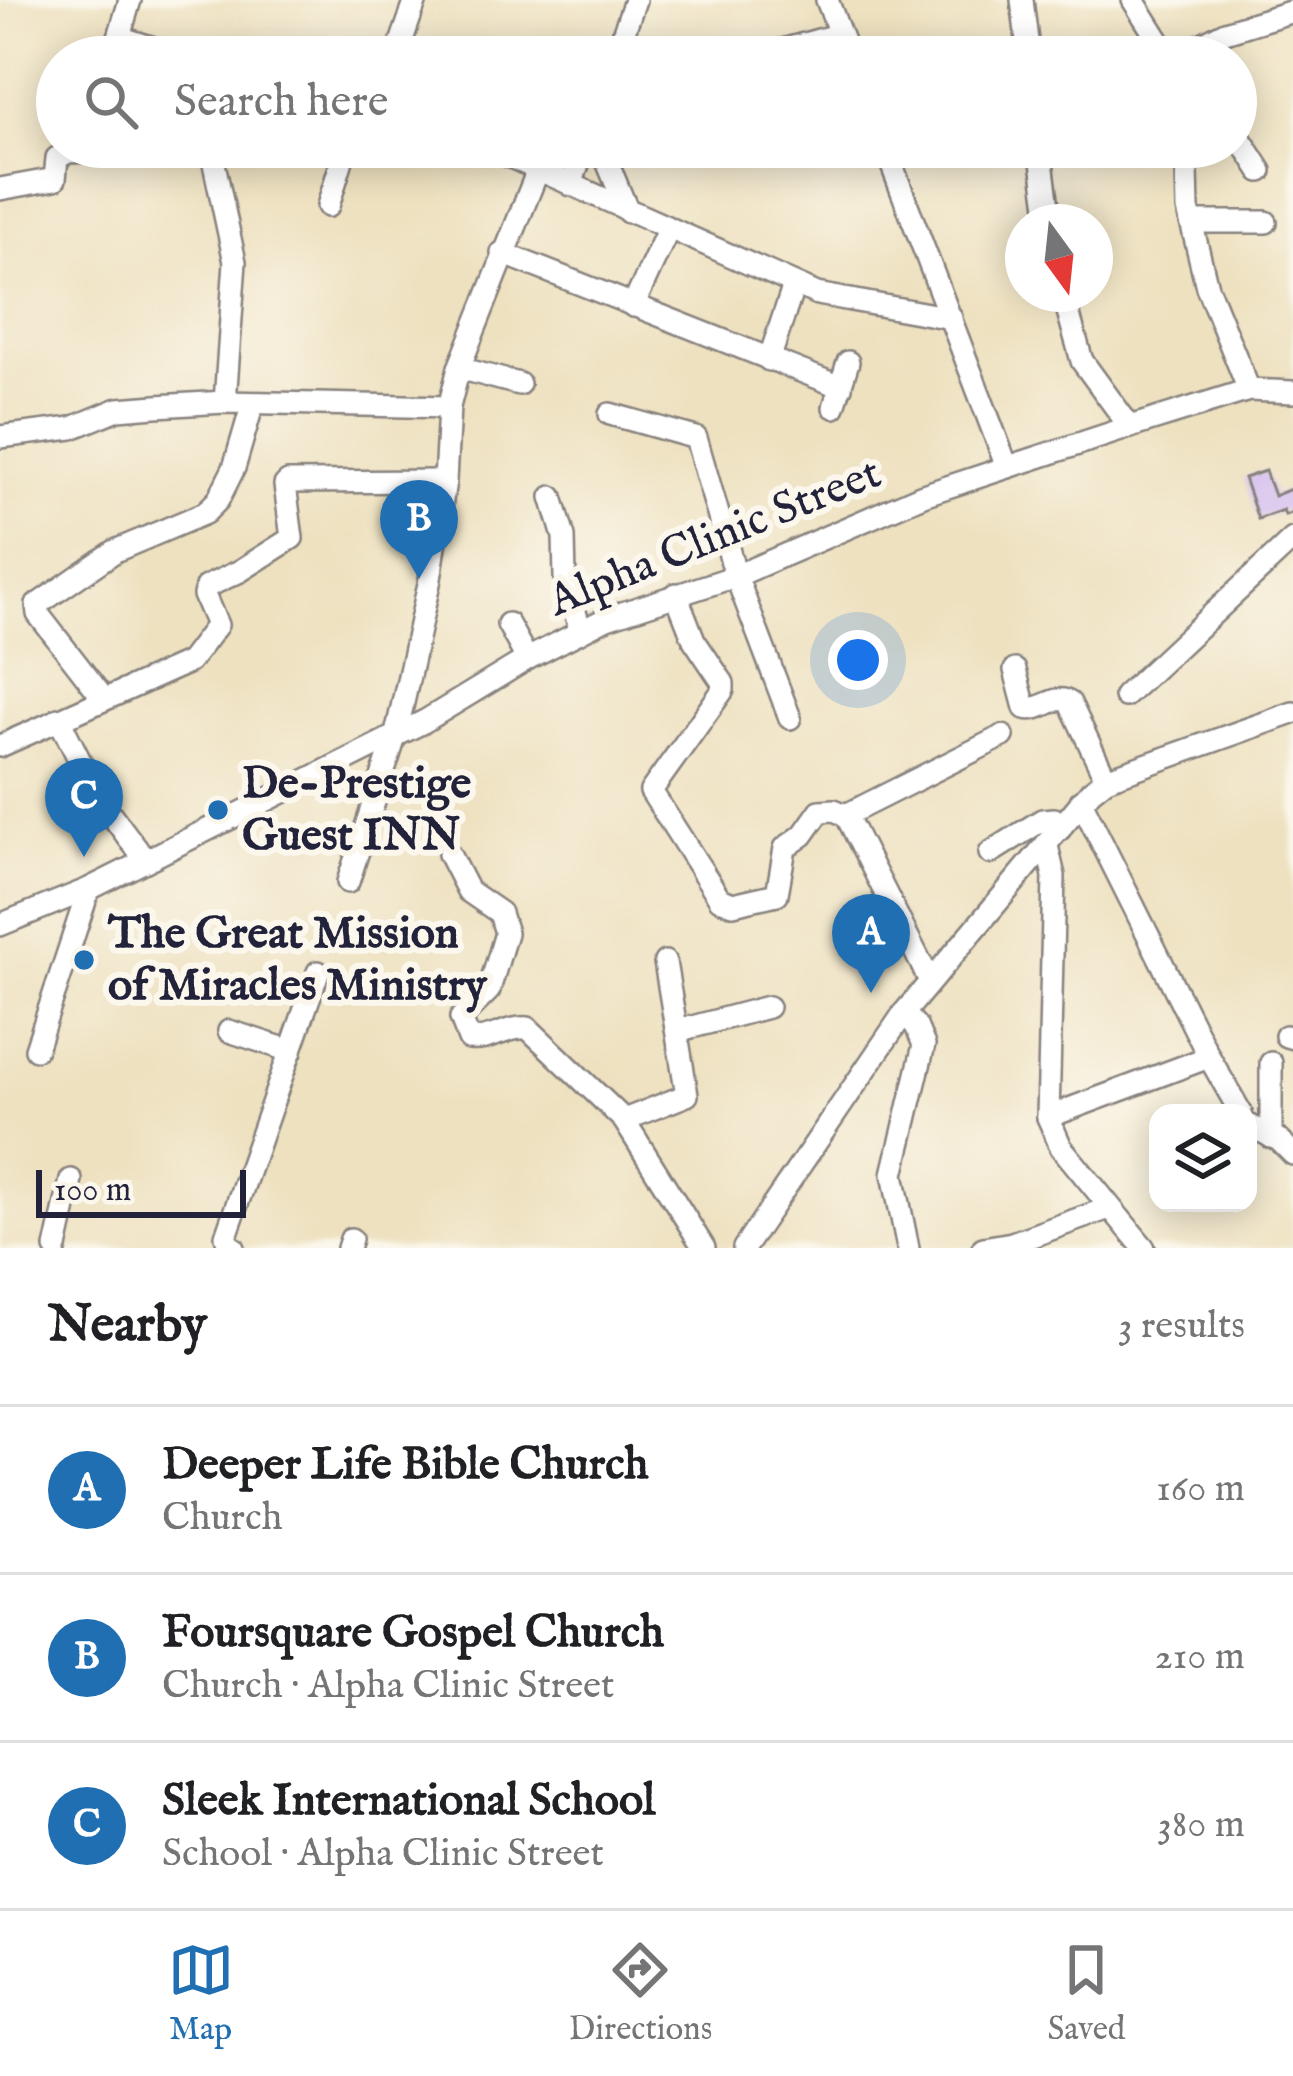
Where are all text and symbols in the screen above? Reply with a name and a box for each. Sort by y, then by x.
search box [36,36,1257,168]
icon: search [78,69,144,135]
text: Search here [174,74,388,131]
north arrow [1005,204,1113,312]
street label: Alpha Clinic Street [540,445,890,631]
pin: B [380,480,458,579]
your location [828,630,888,690]
place label: De-Prestige Guest INN [242,756,472,865]
pin: C [45,758,123,857]
marker: De-Prestige Guest INN [205,797,231,823]
pin: A [832,894,910,993]
place label: The Great Mission of Miracles Ministry [107,906,488,1015]
marker: The Great Mission of Miracles Ministry [71,947,97,973]
map controls [1149,1104,1257,1212]
button: layers [1149,1104,1257,1212]
scale bar [36,1164,246,1217]
text: 100 m [54,1170,131,1212]
text: Nearby [48,1294,207,1359]
text: 3 results [1118,1302,1245,1351]
text: Deeper Life Bible Church [162,1437,649,1494]
text: A [74,1465,100,1514]
text: 160 m [1156,1465,1245,1514]
text: Church [162,1494,282,1543]
text: Foursquare Gospel Church [162,1605,664,1662]
text: B [74,1633,100,1682]
text: 210 m [1155,1633,1245,1682]
text: Church · Alpha Clinic Street [162,1662,614,1711]
text: Sleek International School [162,1773,655,1830]
text: C [73,1801,101,1850]
text: 380 m [1157,1801,1245,1850]
text: School · Alpha Clinic Street [162,1830,604,1879]
tab: Map [168,1937,234,2051]
tab: Directions [569,1937,712,2051]
tab: Saved [1047,1937,1125,2051]

